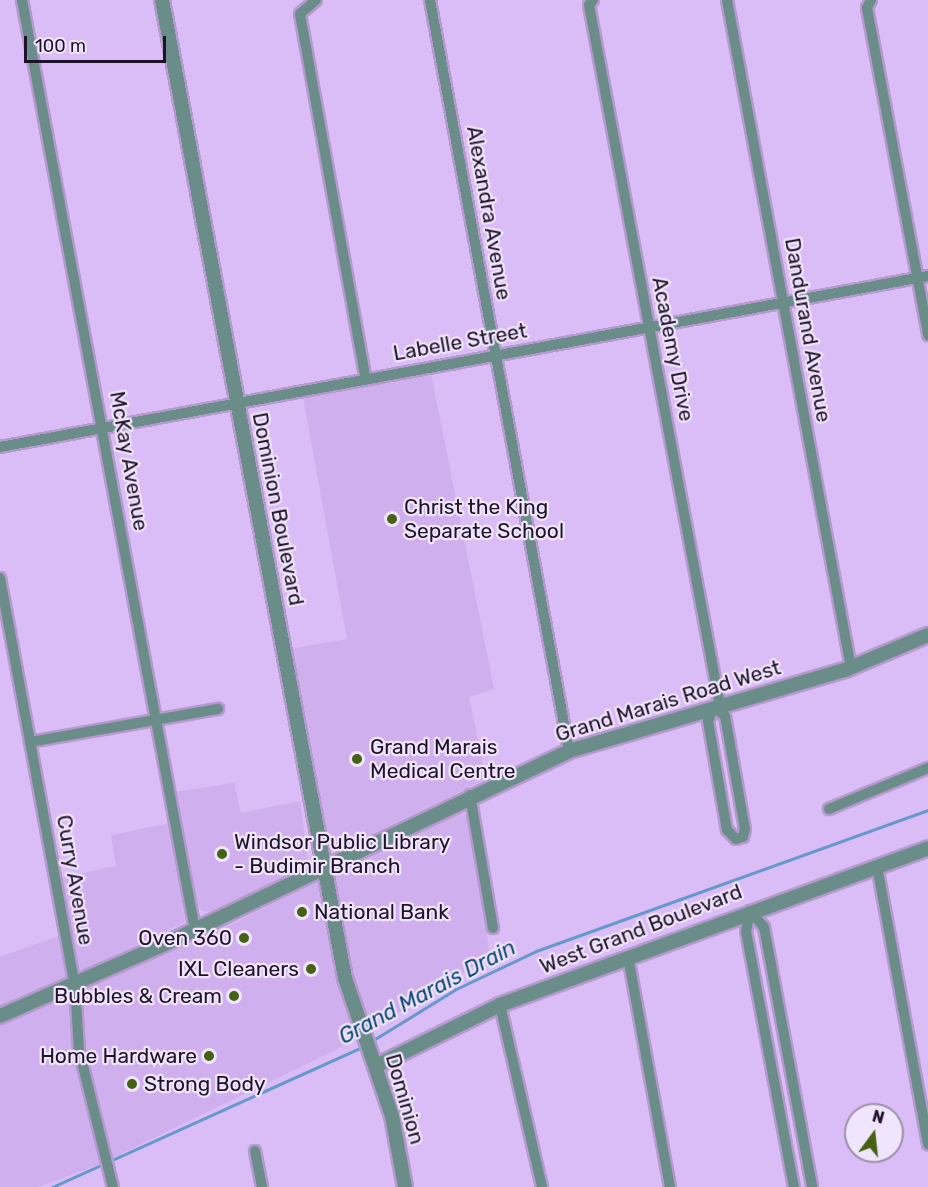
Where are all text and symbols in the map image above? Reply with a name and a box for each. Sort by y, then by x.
scale bar [27,24,170,62]
text: 100 m [35,35,86,57]
street label: Alexandra Avenue [461,124,517,302]
street label: Dandurand Avenue [779,236,837,424]
street label: Academy Drive [647,274,699,424]
street label: Labelle Street [391,318,529,366]
street label: McKay Avenue [104,389,154,533]
street label: Dominion Boulevard [247,410,309,608]
place label: Christ the King Separate School [404,494,564,544]
marker: Christ the King Separate School [385,512,399,526]
street label: Grand Marais Road West [552,655,784,747]
place label: Grand Marais Medical Centre [370,734,516,784]
marker: Grand Marais Medical Centre [348,750,366,768]
street label: Curry Avenue [51,812,99,948]
place label: Windsor Public Library - Budimir Branch [234,829,451,879]
marker: Windsor Public Library - Budimir Branch [215,847,229,861]
street label: West Grand Boulevard [536,879,746,979]
place label: National Bank [314,899,449,925]
marker: National Bank [295,905,309,919]
place label: Oven 360 [138,925,232,951]
marker: Oven 360 [237,931,251,945]
water label: Grand Marais Drain [334,934,520,1050]
place label: IXL Cleaners [177,956,299,982]
marker: IXL Cleaners [304,962,318,976]
place label: Bubbles & Cream [54,983,222,1009]
marker: Bubbles & Cream [227,989,241,1003]
place label: Home Hardware [40,1043,197,1069]
marker: Home Hardware [202,1049,216,1063]
street label: Dominion [380,1051,430,1147]
place label: Strong Body [144,1071,266,1097]
marker: Strong Body [125,1077,139,1091]
north arrow [844,1103,904,1163]
text: N [870,1106,886,1128]

